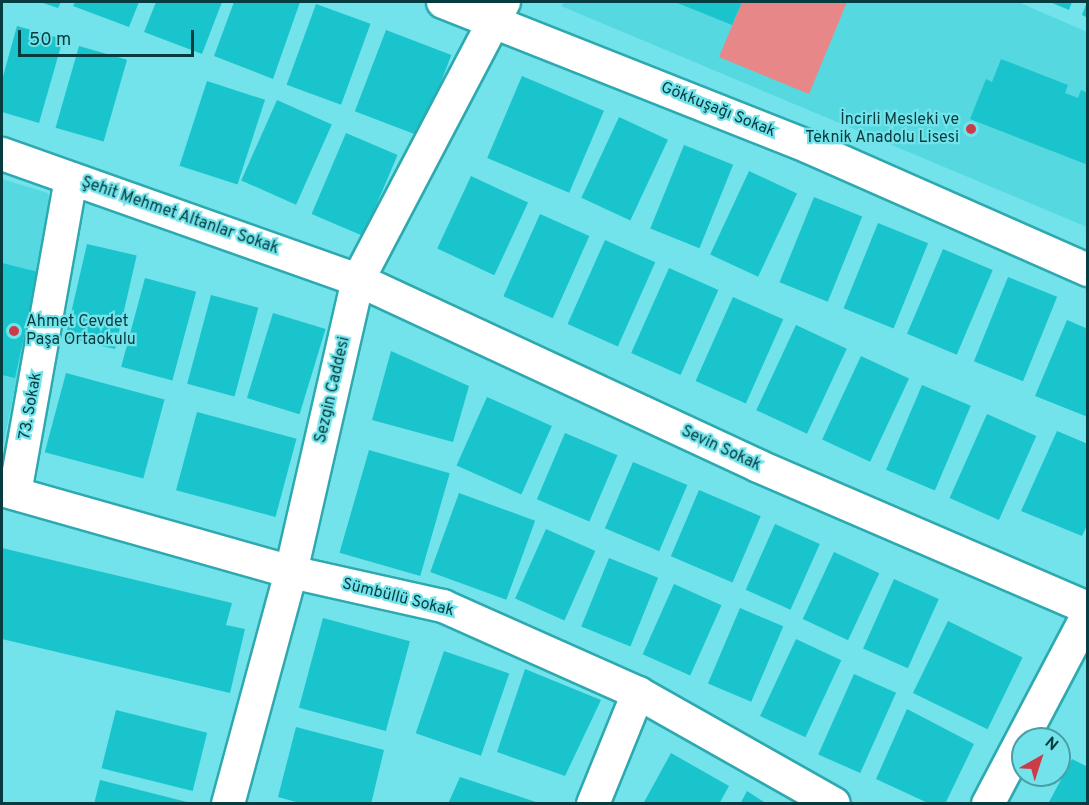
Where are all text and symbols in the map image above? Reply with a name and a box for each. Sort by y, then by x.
scale bar [21,18,196,56]
text: 50 m [29,29,71,52]
street label: Gökkuşağı Sokak [658,78,778,142]
place label: İncirli Mesleki ve Teknik Anadolu Lisesi [805,110,959,148]
marker: İncirli Mesleki ve Teknik Anadolu Lisesi [964,122,978,136]
street label: Şehit Mehmet Altanlar Sokak [78,173,282,259]
place label: Ahmet Cevdet Paşa Ortaokulu [26,312,136,350]
marker: Ahmet Cevdet Paşa Ortaokulu [7,324,21,338]
street label: Sezgin Caddesi [311,335,355,445]
street label: 73. Sokak [16,371,46,441]
street label: Sevin Sokak [678,422,764,476]
street label: Sümbüllü Sokak [340,575,456,621]
north arrow [1011,727,1071,787]
text: N [1040,733,1062,756]

